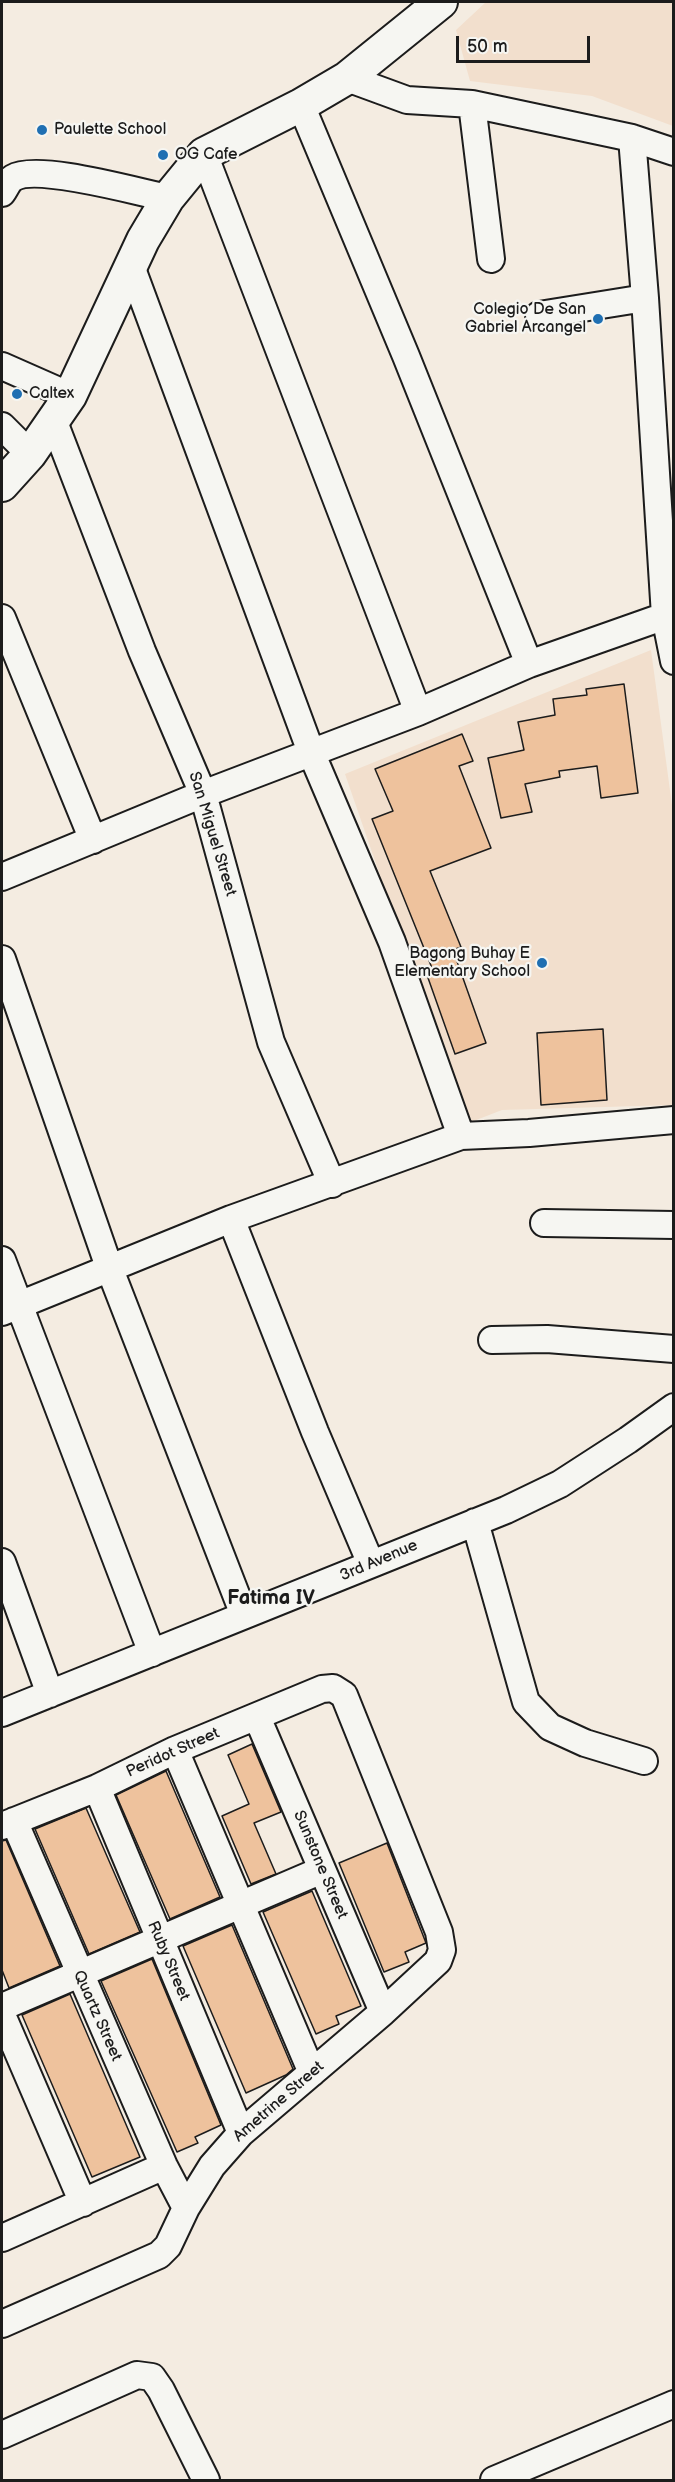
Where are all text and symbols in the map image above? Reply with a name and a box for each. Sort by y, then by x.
scale bar [459,24,592,62]
text: 50 m [467,36,508,57]
place label: Paulette School [54,120,166,140]
marker: Paulette School [35,123,49,137]
place label: OG Cafe [175,145,238,165]
marker: OG Cafe [156,148,170,162]
place label: Colegio De San Gabriel Arcangel [465,300,586,338]
marker: Colegio De San Gabriel Arcangel [591,312,605,326]
place label: Caltex [29,384,74,404]
marker: Caltex [10,387,24,401]
street label: San Miguel Street [184,769,240,899]
place label: Bagong Buhay E Elementary School [394,944,530,982]
marker: Bagong Buhay E Elementary School [535,956,549,970]
street label: 3rd Avenue [337,1536,421,1586]
district label: Fatima IV [227,1587,315,1611]
street label: Peridot Street [124,1724,222,1782]
street label: Sunstone Street [289,1808,351,1922]
street label: Ruby Street [143,1918,193,2004]
street label: Quartz Street [68,1968,126,2064]
street label: Ametrine Street [230,2057,328,2147]

